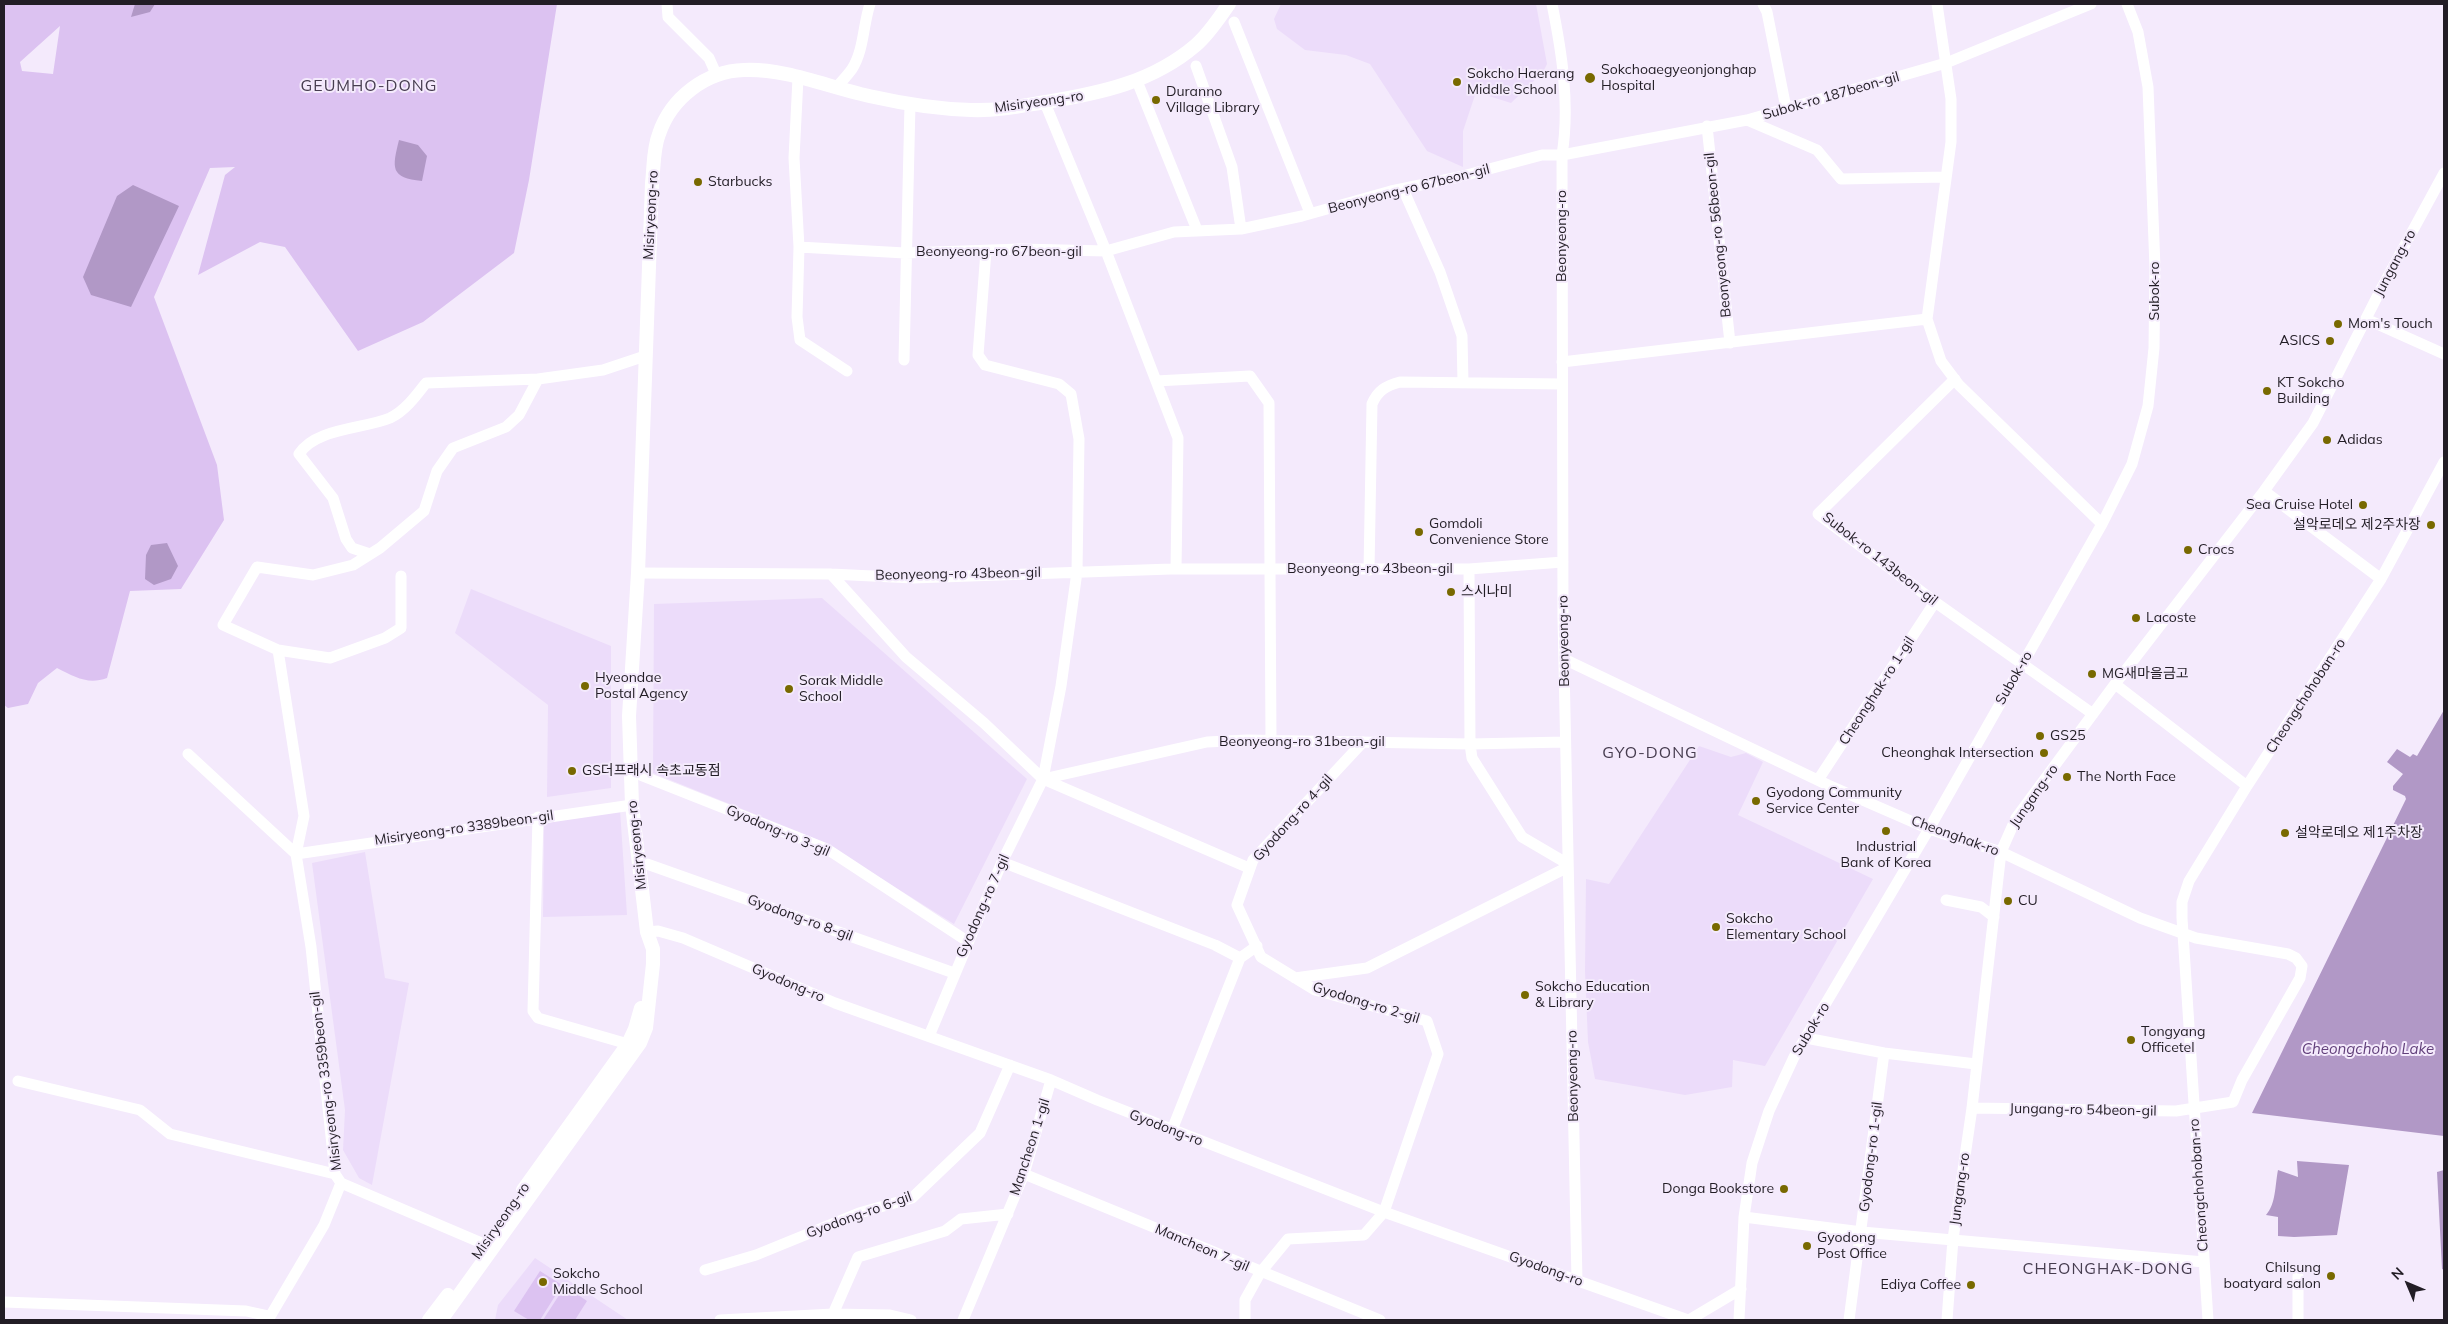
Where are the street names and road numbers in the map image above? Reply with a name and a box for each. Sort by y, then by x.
street label: Subok-ro 187beon-gil [1761,68,1901,124]
street label: Misiryeong-ro [993,87,1085,117]
street label: Beonyeong-ro 56beon-gil [1701,152,1735,318]
street label: Beonyeong-ro 67beon-gil [1327,161,1491,217]
street label: Misiryeong-ro [640,170,662,260]
street label: Beonyeong-ro [1554,190,1570,282]
street label: Jungang-ro [2370,227,2420,299]
street label: Beonyeong-ro 67beon-gil [916,244,1082,260]
street label: Subok-ro [2147,262,2163,320]
street label: Subok-ro 143beon-gil [1819,509,1941,609]
street label: Beonyeong-ro 43beon-gil [1287,561,1453,577]
street label: Beonyeong-ro 43beon-gil [875,564,1041,584]
street label: Beonyeong-ro [1555,595,1573,687]
street label: Cheonghak-ro 1-gil [1836,634,1918,748]
street label: Cheongchohoban-ro [2263,636,2349,756]
street label: Subok-ro [1992,648,2036,708]
street label: Beonyeong-ro 31beon-gil [1219,734,1385,750]
street label: Jungang-ro [2006,761,2062,831]
street label: Gyodong-ro 4-gil [1250,771,1336,865]
street label: Misiryeong-ro [624,800,650,890]
street label: Gyodong-ro 3-gil [724,802,832,860]
street label: Misiryeong-ro 3389beon-gil [373,807,555,849]
street label: Cheonghak-ro [1909,812,2001,860]
street label: Gyodong-ro 7-gil [953,852,1013,960]
street label: Gyodong-ro 8-gil [745,891,855,945]
street label: Gyodong-ro [749,960,827,1006]
street label: Gyodong-ro 2-gil [1310,979,1422,1027]
street label: Misiryeong-ro 3359beon-gil [307,990,345,1172]
street label: Subok-ro [1789,999,1833,1059]
street label: Beonyeong-ro [1564,1030,1582,1122]
street label: Mancheon 1-gil [1006,1096,1054,1198]
street label: Jungang-ro 54beon-gil [2009,1100,2157,1120]
street label: Gyodong-ro 1-gil [1856,1101,1886,1213]
street label: Gyodong-ro [1127,1106,1205,1150]
street label: Cheongchohoban-ro [2186,1118,2212,1252]
street label: Jungang-ro [1947,1152,1973,1226]
street label: Misiryeong-ro [468,1179,534,1263]
street label: Gyodong-ro 6-gil [804,1188,914,1242]
street label: Mancheon 7-gil [1152,1221,1252,1275]
street label: Gyodong-ro [1507,1248,1585,1290]

